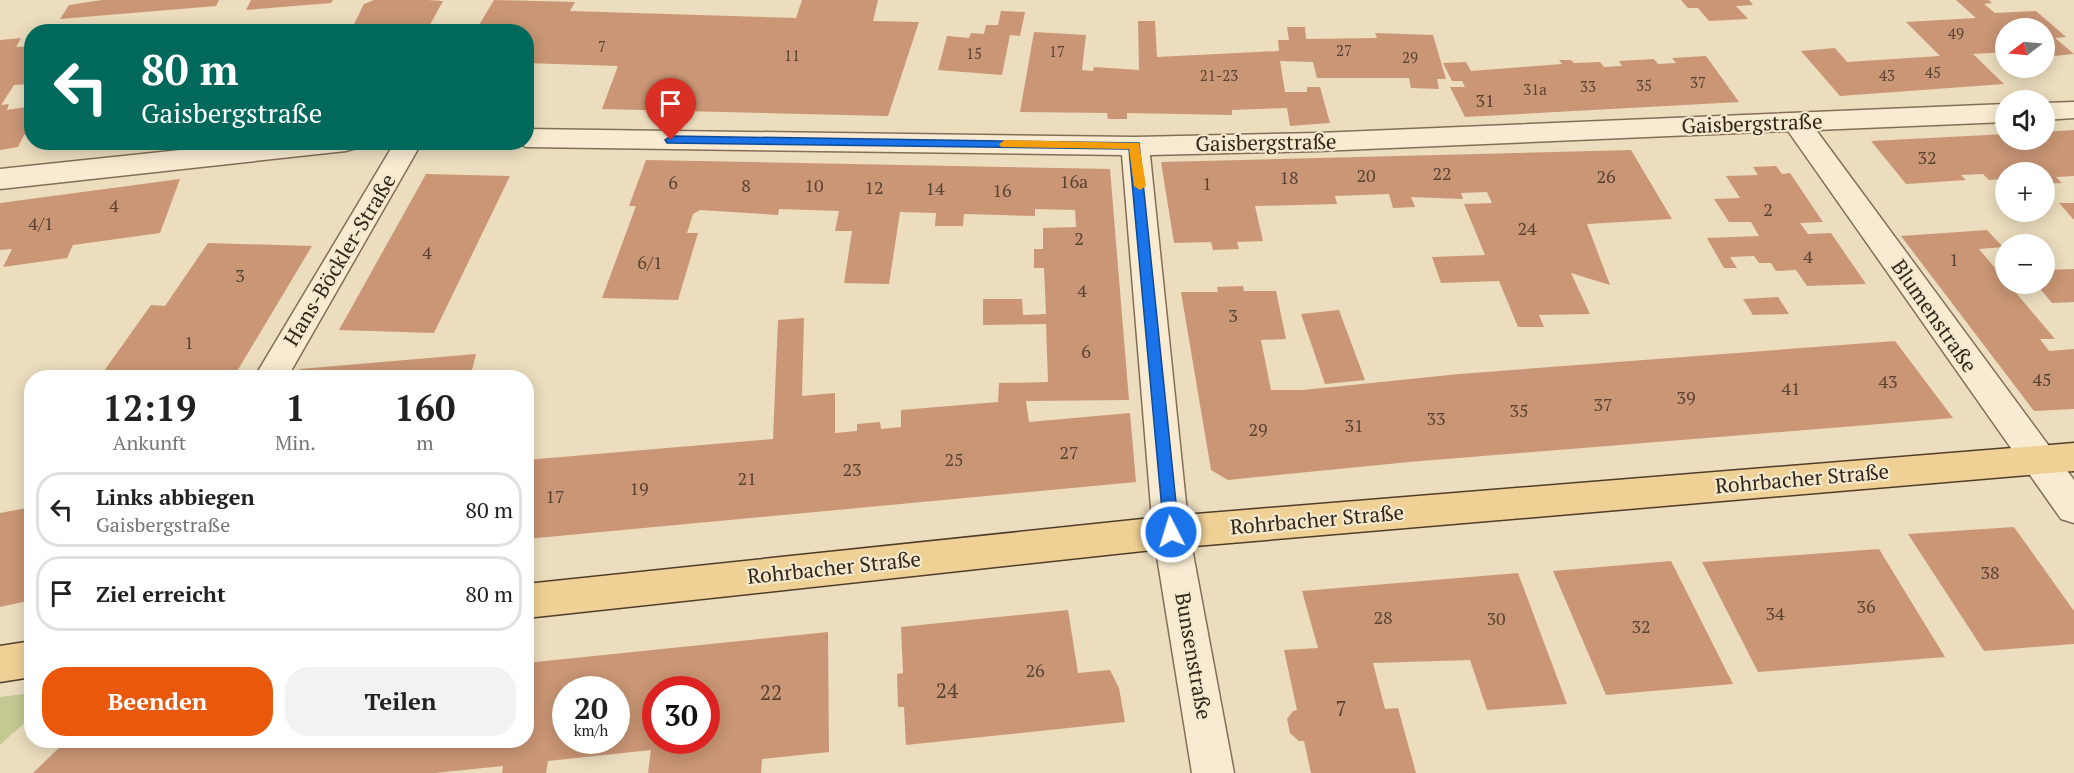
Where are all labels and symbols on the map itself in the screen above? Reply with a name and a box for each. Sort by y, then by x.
north arrow [1995,18,2055,78]
house number: 49 [1948,23,1964,43]
house number: 7 [598,36,606,56]
house number: 27 [1336,40,1352,60]
house number: 17 [1049,41,1065,61]
house number: 15 [966,43,982,63]
house number: 11 [784,45,800,65]
house number: 29 [1402,47,1418,67]
house number: 45 [1925,62,1941,82]
house number: 21-23 [1200,65,1238,85]
house number: 43 [1879,65,1895,85]
house number: 37 [1690,72,1706,92]
house number: 35 [1636,75,1652,95]
house number: 33 [1580,76,1596,96]
pin [645,78,696,140]
house number: 31a [1523,79,1547,99]
house number: 31 [1475,88,1495,112]
street label: Gaisbergstraße [1681,107,1823,139]
street label: Gaisbergstraße [1195,127,1337,157]
house number: 32 [1917,145,1937,169]
house number: 22 [1432,161,1452,185]
house number: 20 [1356,163,1376,187]
house number: 26 [1596,164,1616,188]
house number: 18 [1279,165,1299,189]
street label: Hans-Böckler-Straße [277,168,402,351]
house number: 16a [1060,169,1088,193]
house number: 6 [668,170,678,194]
house number: 1 [1202,171,1212,195]
house number: 8 [741,173,751,197]
house number: 10 [804,173,824,197]
house number: 12 [864,175,884,199]
house number: 14 [925,176,945,200]
house number: 16 [992,178,1012,202]
house number: 4 [109,193,119,217]
house number: 2 [1763,197,1773,221]
house number: 4/1 [28,211,54,235]
house number: 24 [1517,216,1537,240]
house number: 2 [1074,226,1084,250]
house number: 4 [422,240,432,264]
house number: 4 [1803,244,1813,268]
house number: 1 [1949,247,1959,271]
house number: 6/1 [637,250,663,274]
street label: Blumenstraße [1886,253,1984,378]
house number: 3 [235,263,245,287]
house number: 4 [1077,278,1087,302]
house number: 3 [1228,303,1238,327]
house number: 1 [184,330,194,354]
house number: 6 [1081,339,1091,363]
house number: 45 [2032,367,2052,391]
house number: 43 [1878,369,1898,393]
house number: 41 [1781,376,1801,400]
house number: 39 [1676,385,1696,409]
house number: 37 [1593,392,1613,416]
house number: 35 [1509,398,1529,422]
house number: 33 [1426,406,1446,430]
house number: 31 [1344,413,1364,437]
house number: 29 [1248,417,1268,441]
house number: 27 [1059,440,1079,464]
house number: 25 [944,447,964,471]
street label: Rohrbacher Straße [1714,456,1890,500]
house number: 23 [842,457,862,481]
house number: 21 [737,466,757,490]
house number: 19 [629,476,649,500]
house number: 17 [545,484,565,508]
street label: Rohrbacher Straße [1229,497,1405,541]
position arrow [1139,500,1203,564]
street label: Rohrbacher Straße [746,544,922,590]
house number: 38 [1980,560,2000,584]
street label: Bunsenstraße [1169,590,1219,722]
house number: 36 [1856,594,1876,618]
house number: 34 [1765,601,1785,625]
house number: 28 [1373,605,1393,629]
house number: 30 [1486,606,1506,630]
house number: 32 [1631,614,1651,638]
house number: 26 [1025,658,1045,682]
speed limit sign: 30 [642,676,720,754]
house number: 24 [936,676,959,704]
house number: 22 [760,678,782,706]
house number: 7 [1335,694,1347,722]

